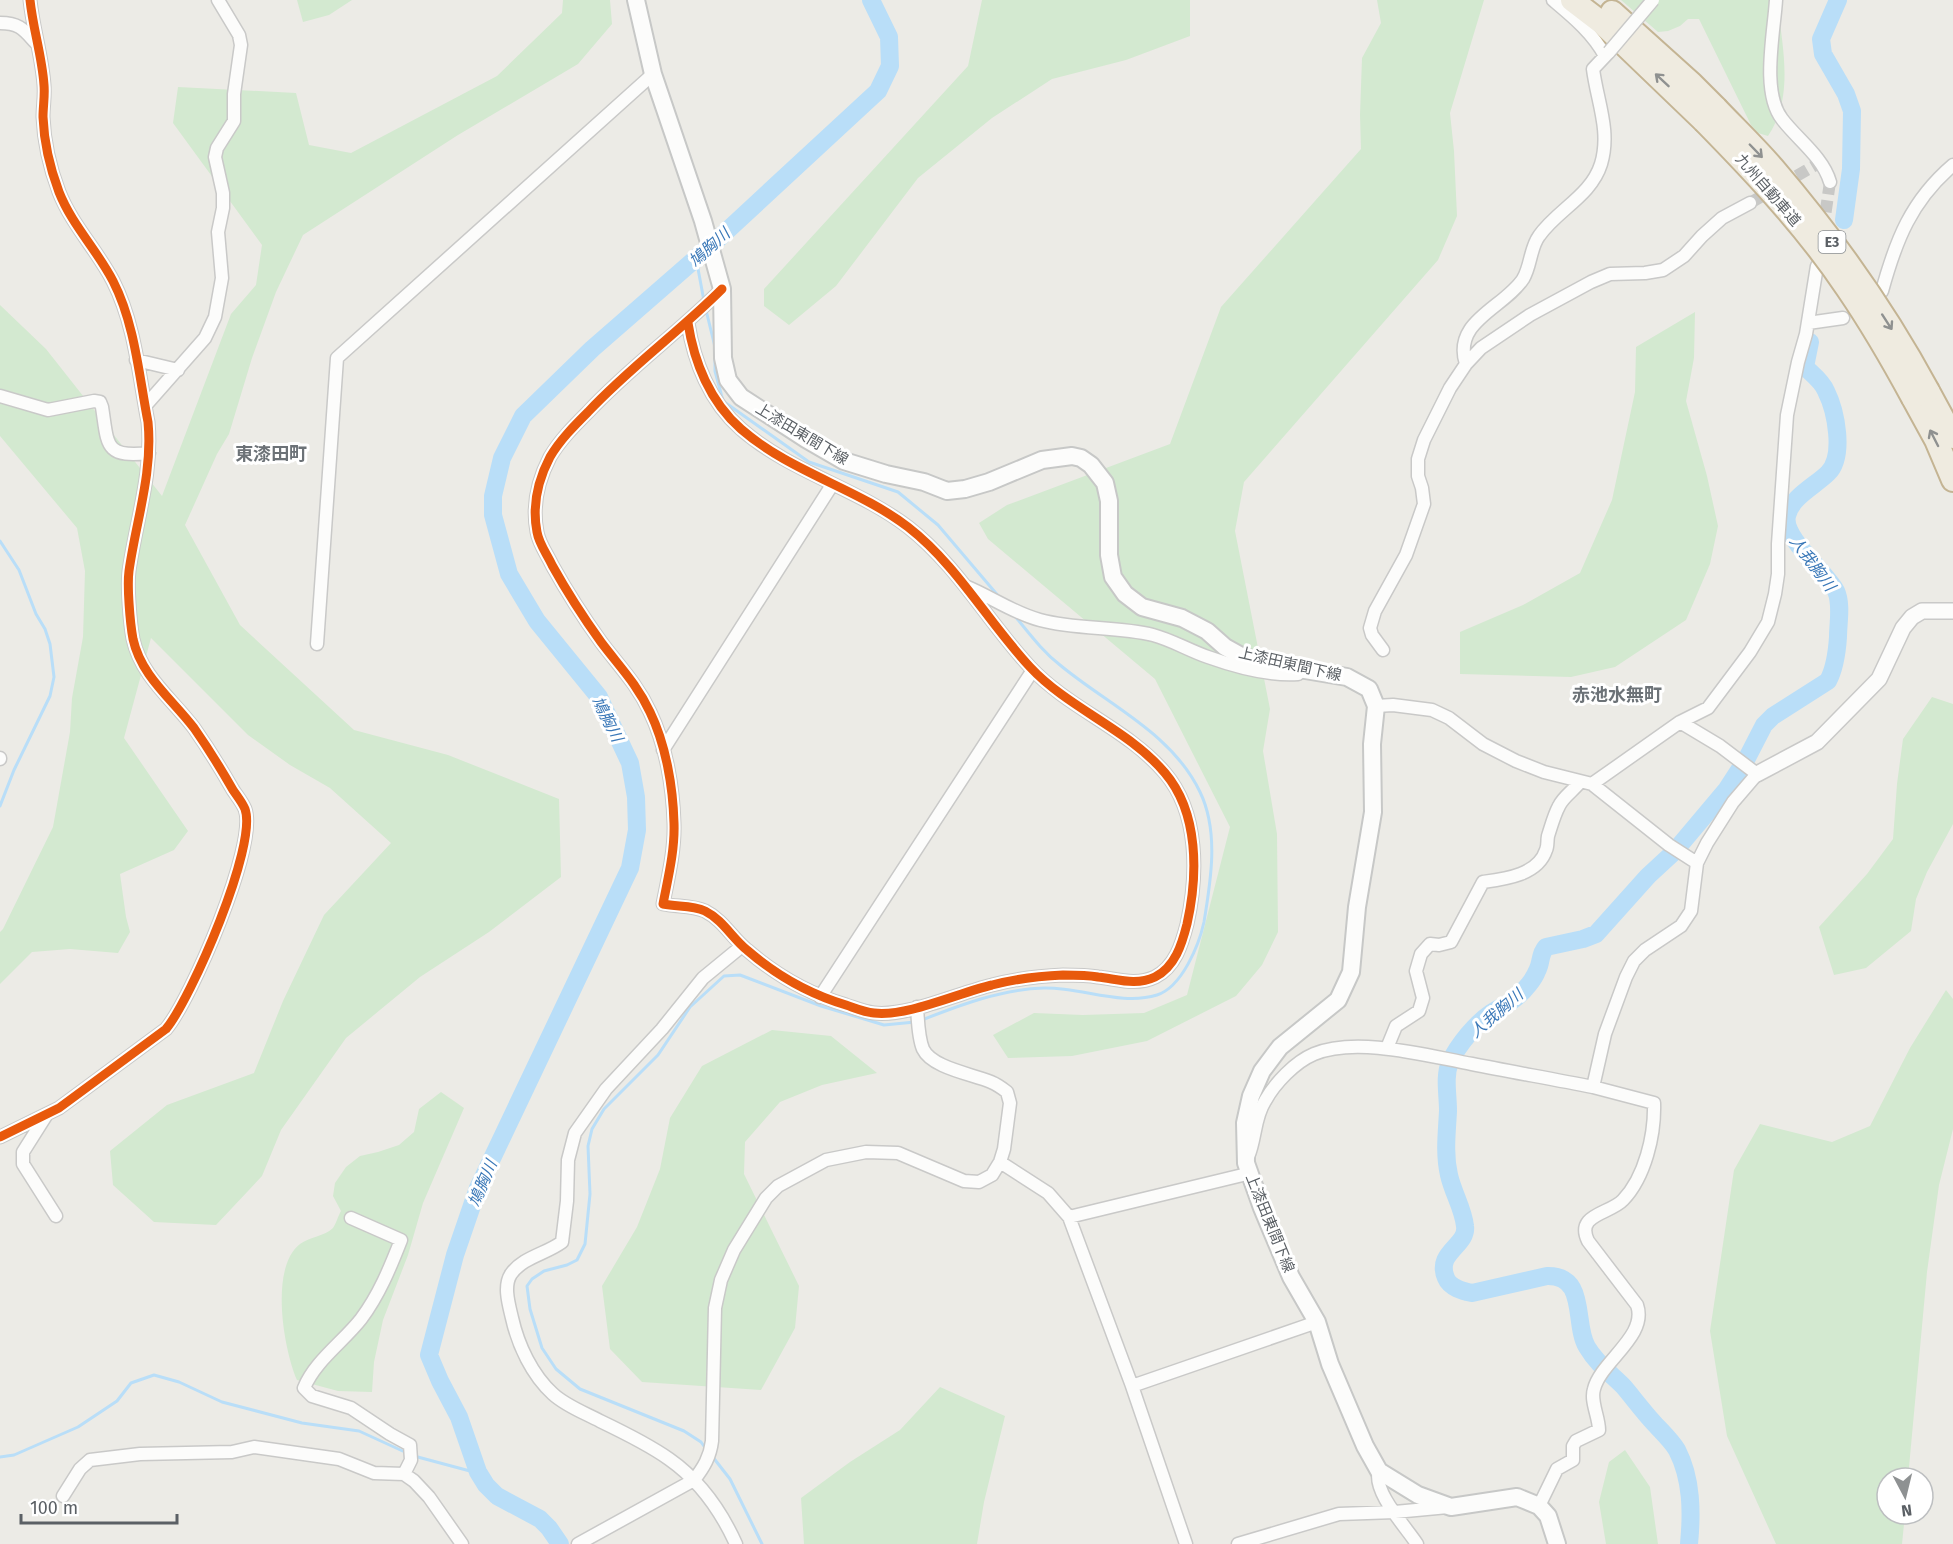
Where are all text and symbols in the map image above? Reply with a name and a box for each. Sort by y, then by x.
one-way arrow [1655,73,1670,87]
one-way arrow [1749,143,1764,158]
street label: 九州自動車道 [1732,150,1804,230]
water label: 鳩胸川 [685,223,735,270]
road number: E3 [1818,231,1846,253]
one-way arrow [1882,313,1894,330]
street label: 上漆田東間下線 [752,399,852,469]
one-way arrow [1928,430,1940,448]
district label: 東漆田町 [235,443,307,465]
water label: 人我胸川 [1786,532,1841,596]
street label: 上漆田東間下線 [1237,643,1343,685]
district label: 赤池水無町 [1572,684,1662,706]
water label: 鳩胸川 [588,694,628,747]
water label: 人我胸川 [1466,984,1528,1042]
water label: 鳩胸川 [464,1156,501,1209]
street label: 上漆田東間下線 [1242,1171,1298,1275]
north arrow [1875,1466,1935,1526]
scale bar [21,1487,177,1525]
text: 100 m [30,1497,78,1519]
text: N [1900,1500,1913,1520]

